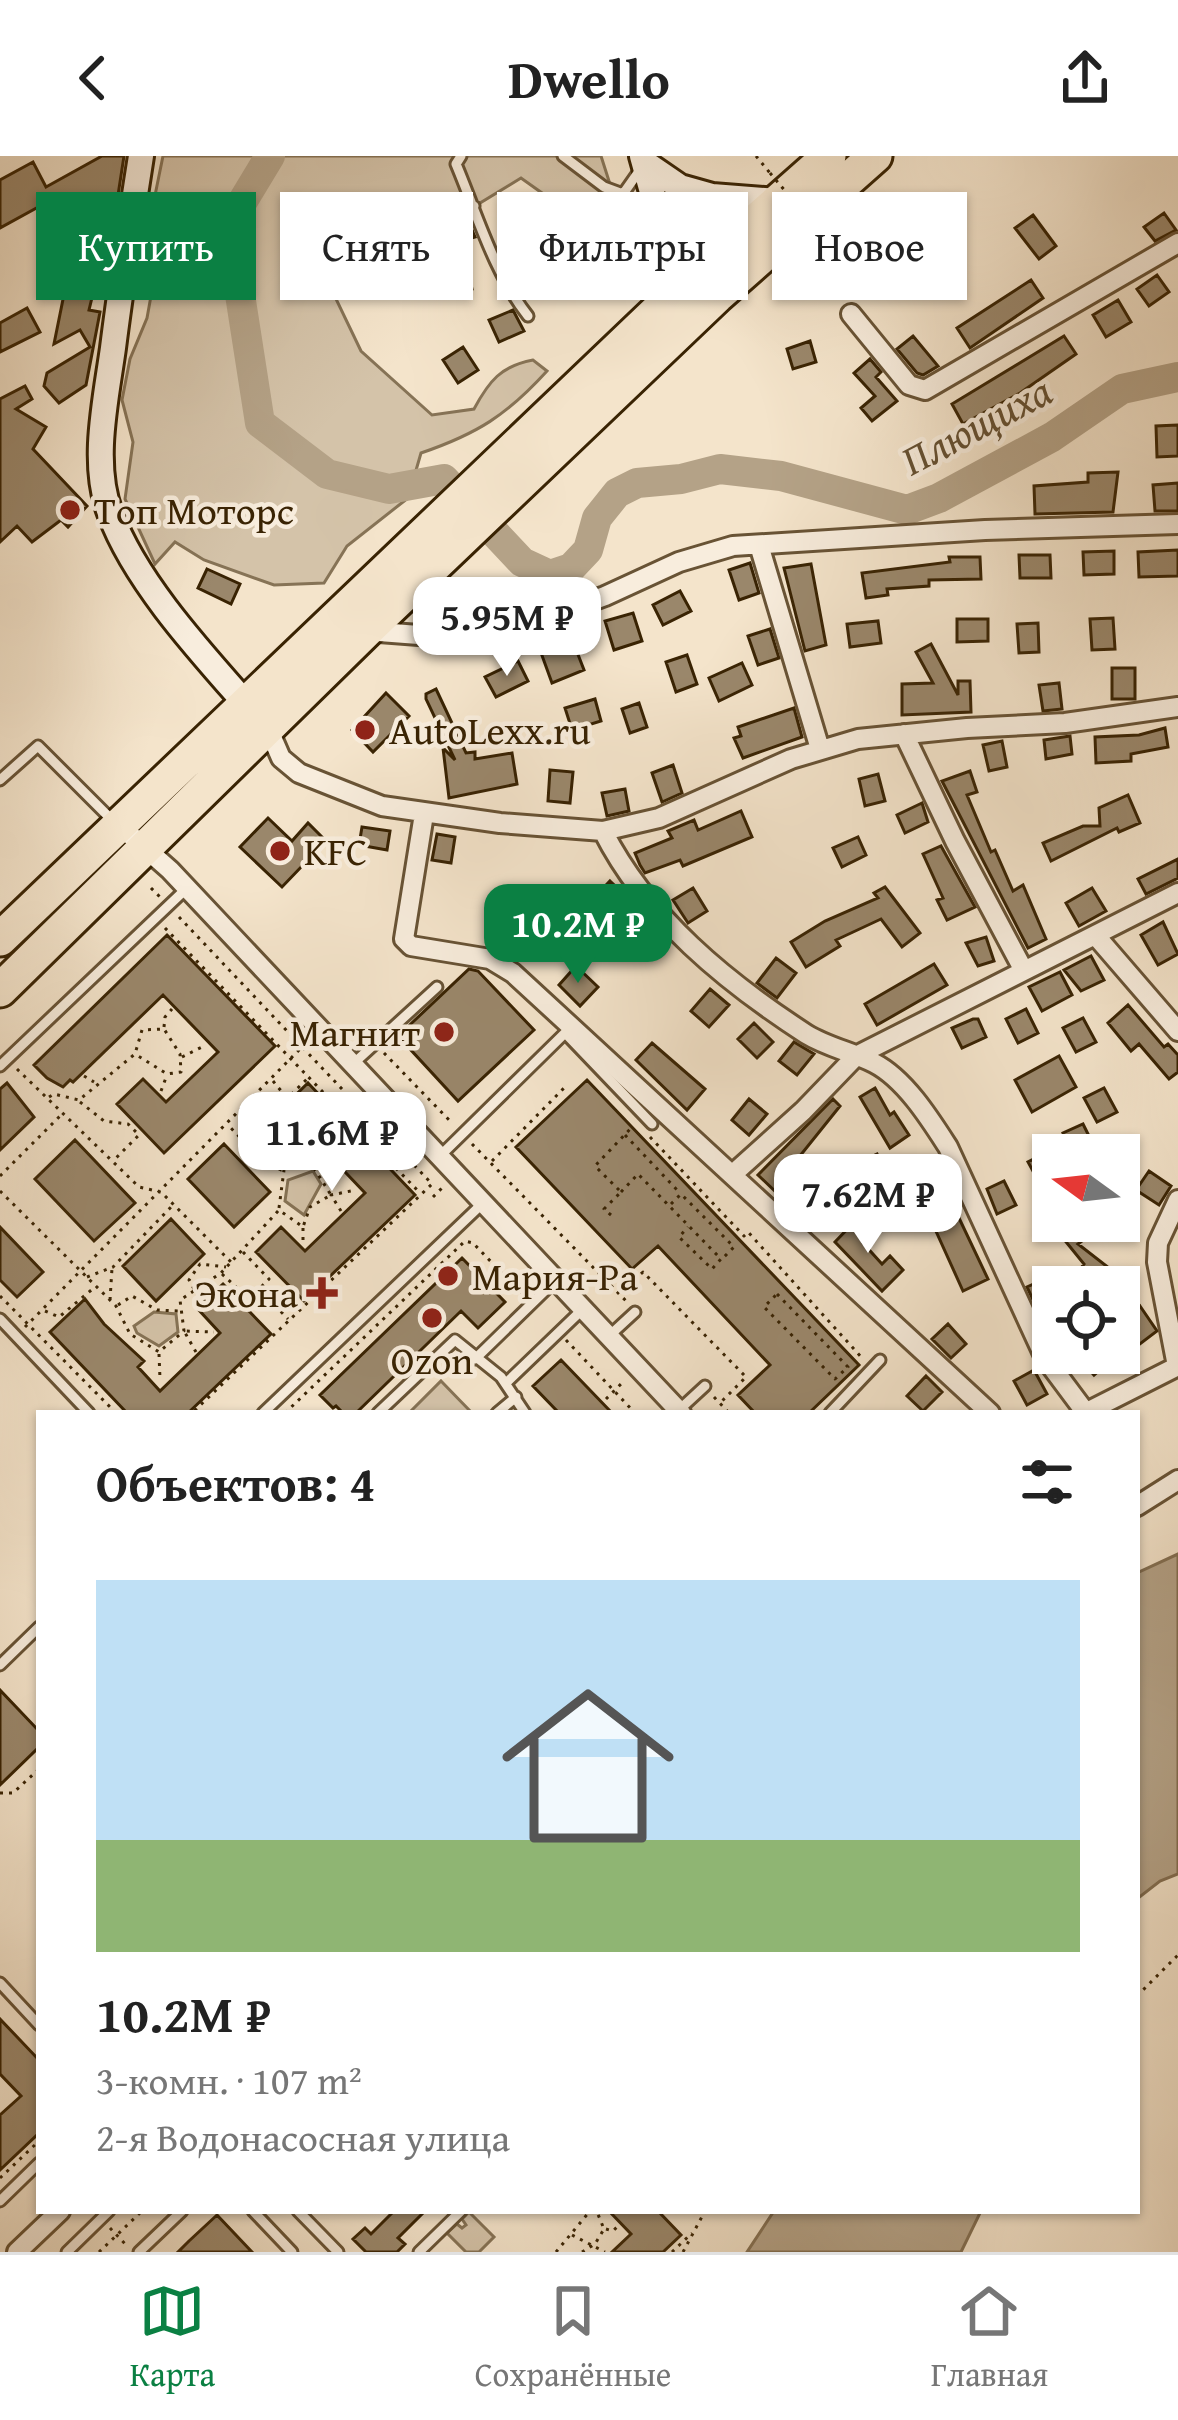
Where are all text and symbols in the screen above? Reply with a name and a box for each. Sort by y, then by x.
text: Dwello [508,39,670,118]
icon: back [60,45,126,111]
icon: share [1052,45,1118,111]
chip: Купить [36,192,256,300]
chip: Снять [280,192,473,300]
chip: Фильтры [497,192,748,300]
chip: Новое [772,192,967,300]
water label: Плющиха [890,359,1062,490]
place label: Топ Моторс [94,481,294,538]
marker: Топ Моторс [57,497,83,523]
pin: 5.95M ₽ [396,577,618,679]
text: 5.95M ₽ [440,587,574,644]
place label: AutoLexx.ru [389,701,591,758]
marker: AutoLexx.ru [352,717,378,743]
place label: KFC [304,822,367,879]
marker: KFC [267,838,293,864]
pin: 10.2M ₽ [467,884,689,986]
text: 10.2M ₽ [511,894,645,951]
place label: Магнит [290,1003,420,1060]
marker: Магнит [431,1019,457,1045]
pin: 11.6M ₽ [221,1092,443,1194]
text: 11.6M ₽ [265,1102,399,1159]
north arrow [1032,1134,1140,1242]
map controls [1032,1134,1140,1374]
pin: 7.62M ₽ [757,1154,979,1256]
text: 7.62M ₽ [801,1164,935,1221]
place label: Мария-Ра [472,1247,639,1304]
marker: Мария-Ра [435,1263,461,1289]
place label: Экона [194,1264,298,1321]
button: locate [1032,1266,1140,1374]
marker: Экона [309,1280,335,1306]
marker: Ozon [419,1305,445,1331]
place label: Ozon [391,1331,473,1388]
text: Объектов: 4 [96,1445,376,1520]
icon: filters [1014,1449,1080,1515]
icon: home [480,1658,696,1874]
text: 10.2M ₽ [96,1976,271,2051]
text: 3-комн. · 107 m² [96,2051,362,2108]
text: 2-я Водонасосная улица [96,2108,510,2165]
tab: Карта [130,2278,215,2398]
tab: Сохранённые [475,2278,671,2398]
tab: Главная [931,2278,1048,2398]

